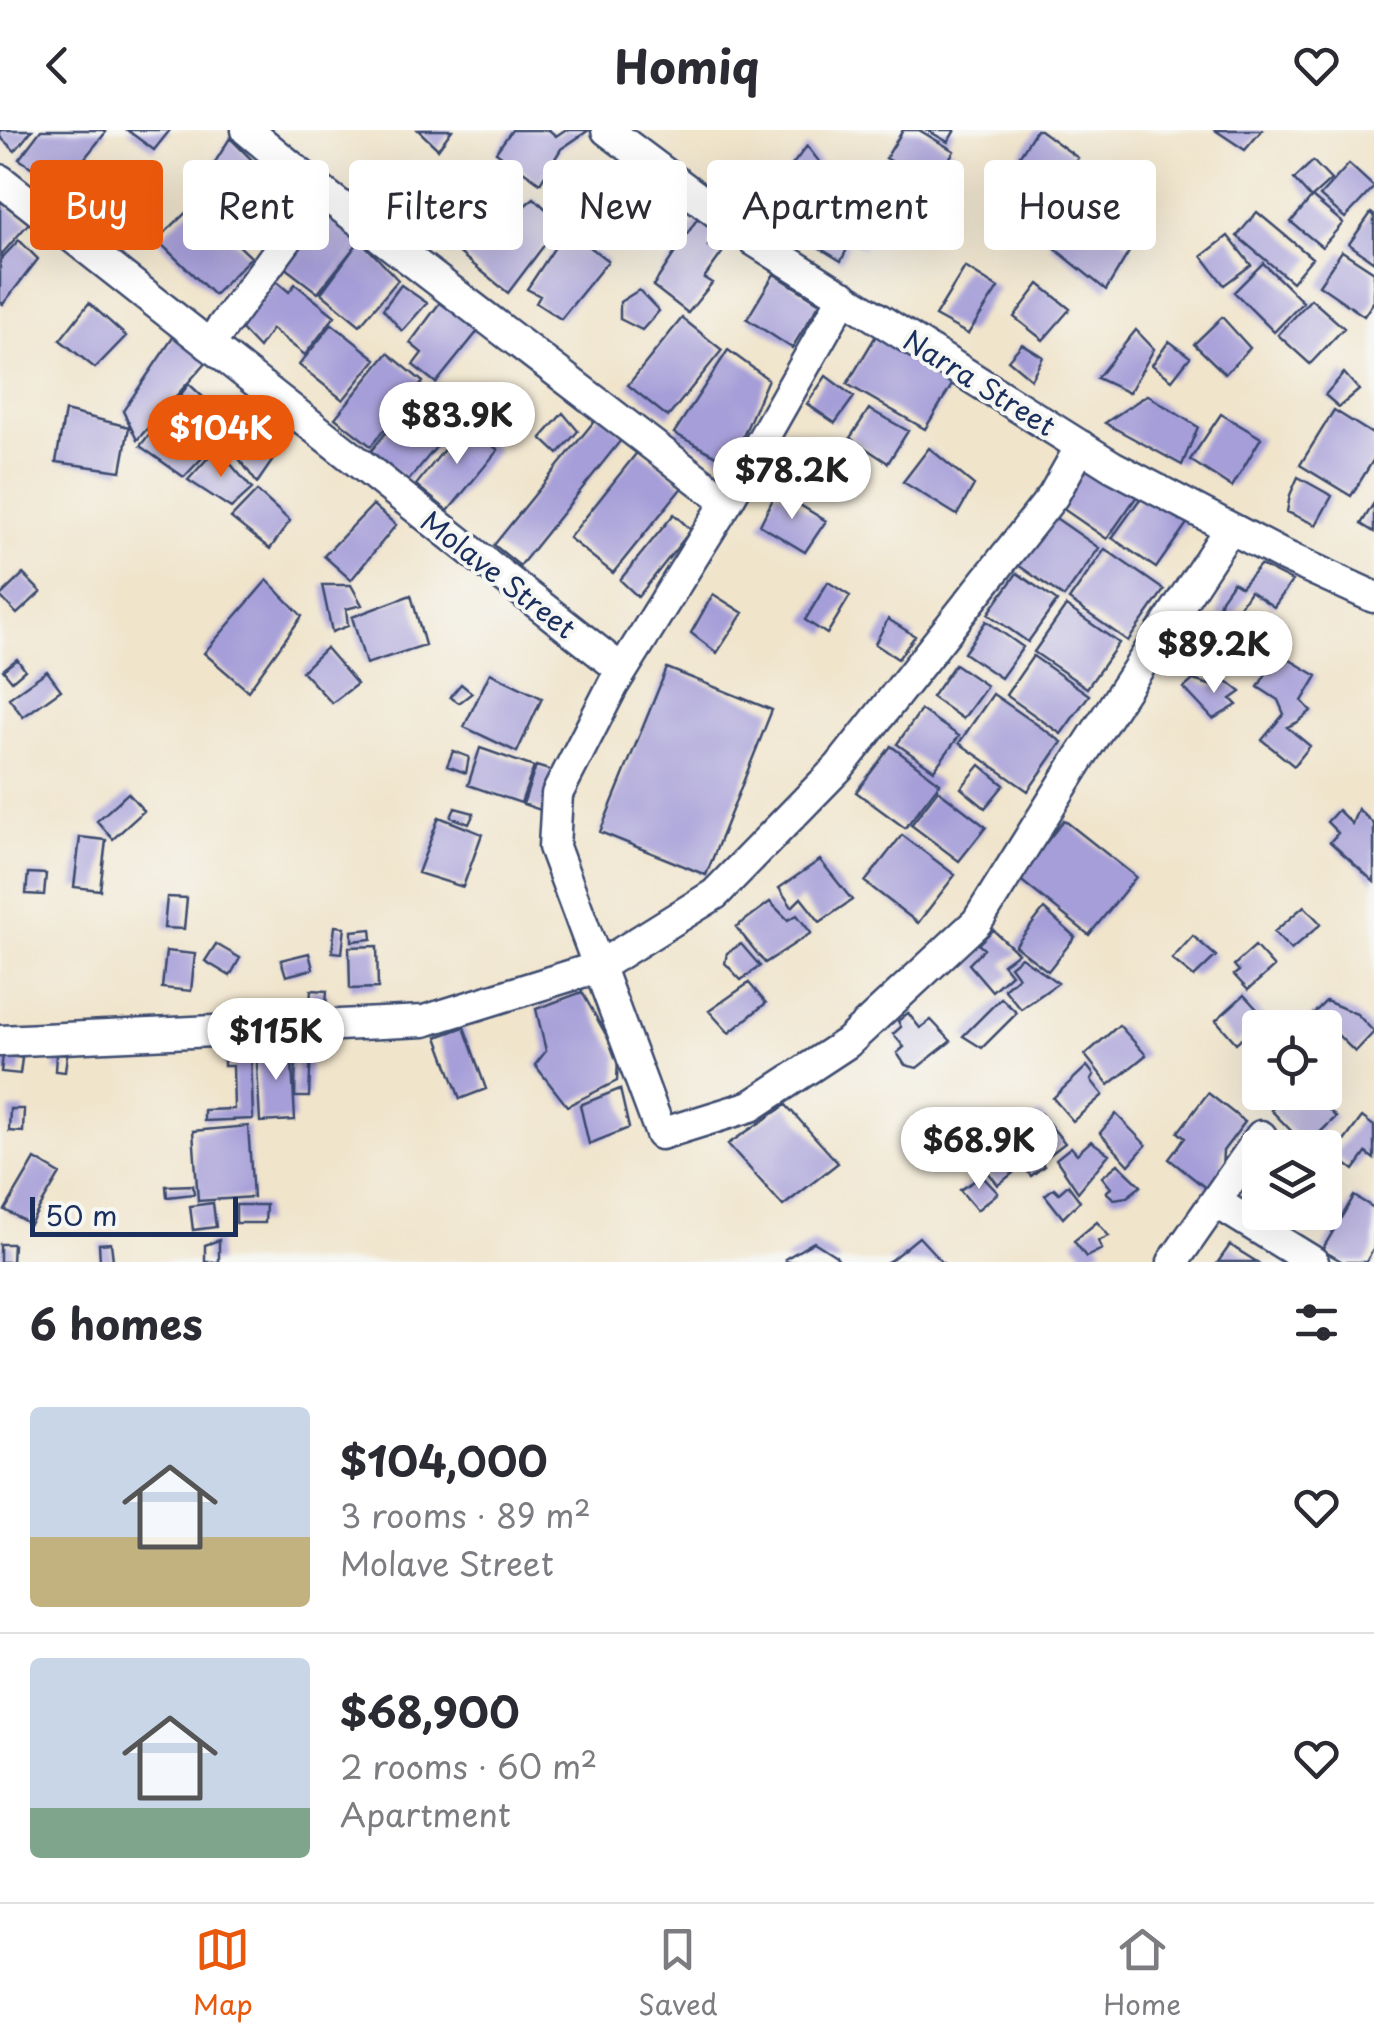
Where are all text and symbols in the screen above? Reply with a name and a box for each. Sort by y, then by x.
text: Homiq [614,31,760,99]
icon: back [30,38,85,93]
icon: heart [1289,38,1344,93]
chip: Buy [30,160,163,250]
chip: Rent [183,160,329,250]
chip: Filters [349,160,523,250]
chip: New [543,160,687,250]
chip: Apartment [707,160,964,250]
chip: House [984,160,1156,250]
street label: Narra Street [895,318,1065,446]
pin: $83.9K [376,382,538,467]
text: $83.9K [401,390,513,438]
pin: $104K [151,395,291,480]
text: $104K [169,403,273,451]
pin: $78.2K [711,437,873,522]
text: $78.2K [735,445,849,493]
street label: Molave Street [412,499,586,649]
pin: $89.2K [1133,611,1295,696]
text: $89.2K [1157,619,1271,667]
pin: $115K [206,998,346,1083]
text: $115K [229,1006,323,1054]
map controls [1242,1010,1342,1230]
button: locate [1242,1010,1342,1110]
pin: $68.9K [898,1107,1060,1192]
text: $68.9K [923,1115,1035,1163]
button: layers [1242,1130,1342,1230]
scale bar [30,1192,238,1236]
text: 50 m [45,1193,118,1236]
text: 6 homes [30,1291,203,1354]
icon: filters [1289,1295,1344,1350]
text: $104,000 [340,1428,548,1491]
icon: home [110,1447,230,1567]
icon: heart [1289,1480,1344,1535]
text: 3 rooms · 89 m² [340,1491,591,1539]
text: Molave Street [340,1539,554,1587]
text: $68,900 [340,1679,520,1742]
icon: home [110,1698,230,1818]
icon: heart [1289,1731,1344,1786]
text: 2 rooms · 60 m² [340,1742,597,1790]
text: Apartment [340,1790,511,1838]
tab: Map [193,1922,253,2025]
tab: Saved [638,1922,718,2025]
tab: Home [1103,1922,1181,2025]

